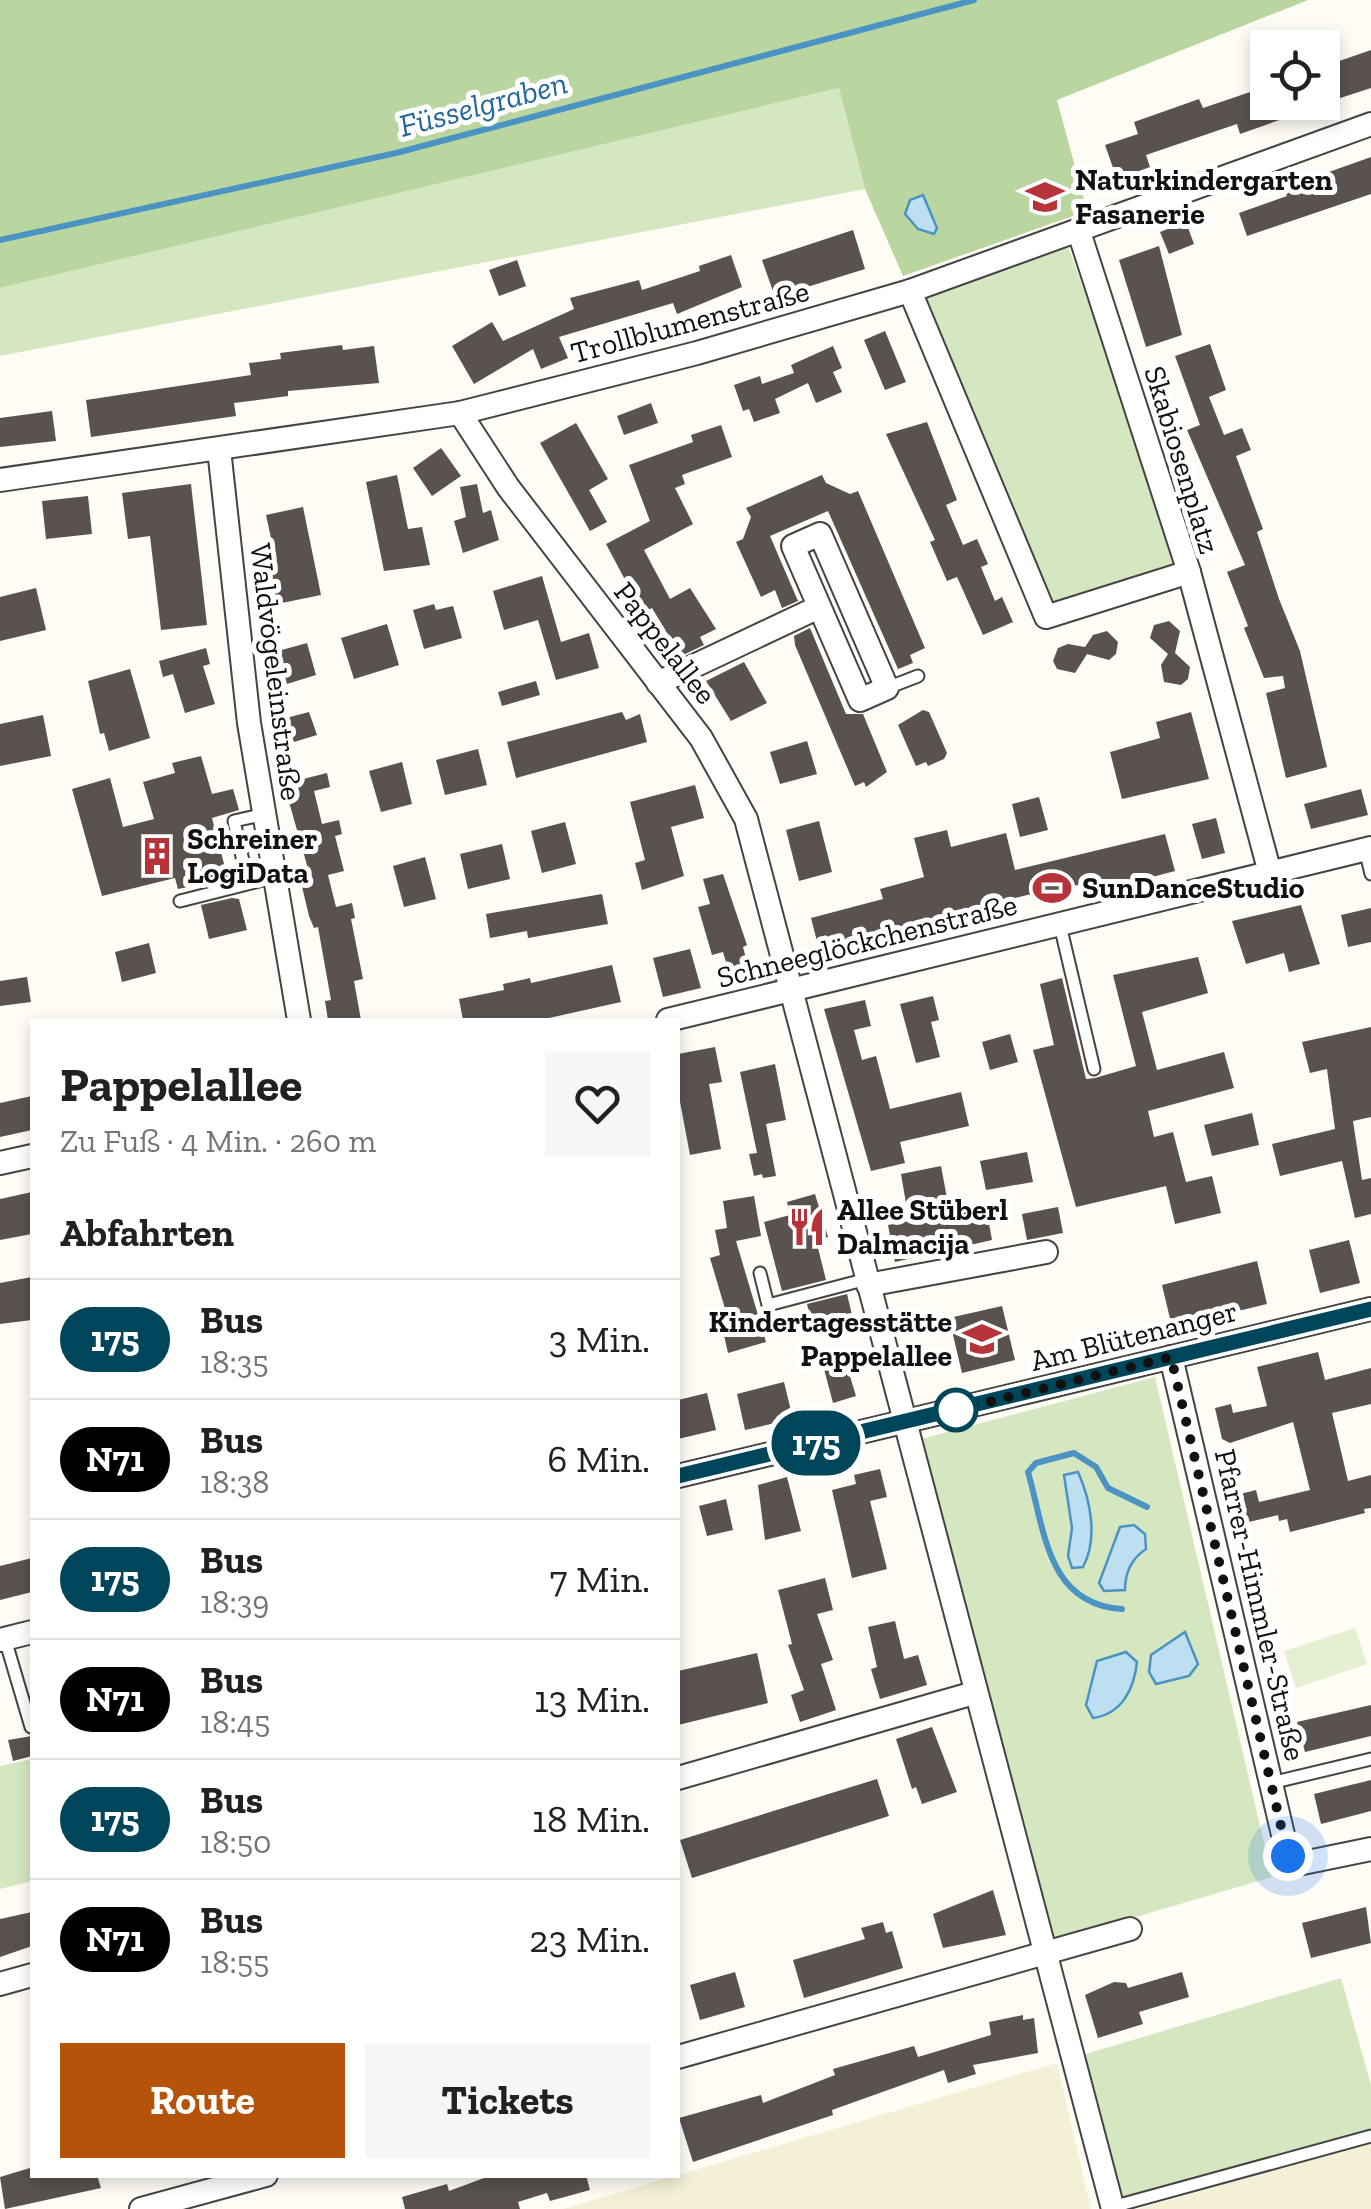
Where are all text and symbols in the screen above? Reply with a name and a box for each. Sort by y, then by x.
map controls [1250,30,1340,120]
button: locate [1250,30,1340,120]
water label: Füsselgraben [395,63,571,145]
place label: Naturkindergarten Fasanerie [1075,162,1333,232]
school or university icon: Naturkindergarten Fasanerie [1024,176,1066,218]
street label: Trollblumenstraße [567,273,813,371]
street label: Skabiosenplatz [1136,362,1228,558]
street label: Waldvögeleinstraße [242,541,310,803]
street label: Pappelallee [606,575,724,711]
place label: Schreiner LogiData [187,821,317,891]
building icon: Schreiner LogiData [136,835,178,877]
sports icon: SunDanceStudio [1031,867,1073,909]
place label: SunDanceStudio [1082,870,1305,906]
street label: Schneeglöckchenstraße [713,886,1021,996]
button: heart [545,1051,650,1156]
text: Pappelallee [60,1056,302,1113]
text: Zu Fuß · 4 Min. · 260 m [60,1122,376,1160]
place label: Allee Stüberl Dalmacija [837,1192,1009,1262]
restaurant icon: Allee Stüberl Dalmacija [786,1206,828,1248]
text: Abfahrten [60,1210,234,1256]
street label: Am Blütenanger [1027,1293,1241,1379]
text: Bus [200,1297,263,1343]
place label: Kindertagesstätte Pappelallee [709,1304,952,1374]
text: 3 Min. [549,1316,650,1362]
text: 175 [90,1318,140,1360]
school or university icon: Kindertagesstätte Pappelallee [961,1318,1003,1360]
text: 18:35 [200,1343,269,1381]
unlabelled marker [935,1389,977,1431]
line badge: 175 [758,1410,874,1476]
text: Bus [200,1417,263,1463]
text: 175 [791,1422,841,1464]
text: 6 Min. [547,1436,650,1482]
text: N71 [86,1438,144,1480]
street label: Pfarrer-Himmler-Straße [1207,1446,1313,1764]
text: 18:38 [200,1463,270,1501]
text: Bus [200,1537,263,1583]
text: 7 Min. [550,1556,650,1602]
text: 175 [90,1558,140,1600]
text: 18:39 [200,1583,269,1621]
text: Bus [200,1657,263,1703]
text: 13 Min. [534,1676,650,1722]
text: N71 [86,1678,144,1720]
text: 18:45 [200,1703,270,1741]
text: Bus [200,1777,263,1823]
text: 18 Min. [532,1796,650,1842]
text: 175 [90,1798,140,1840]
text: 18:50 [200,1823,272,1861]
your location [1263,1831,1313,1881]
text: Bus [200,1897,263,1943]
text: 23 Min. [529,1916,650,1962]
text: N71 [86,1918,144,1960]
text: 18:55 [200,1943,269,1981]
button: Route [60,2043,345,2158]
button: Tickets [365,2043,650,2158]

